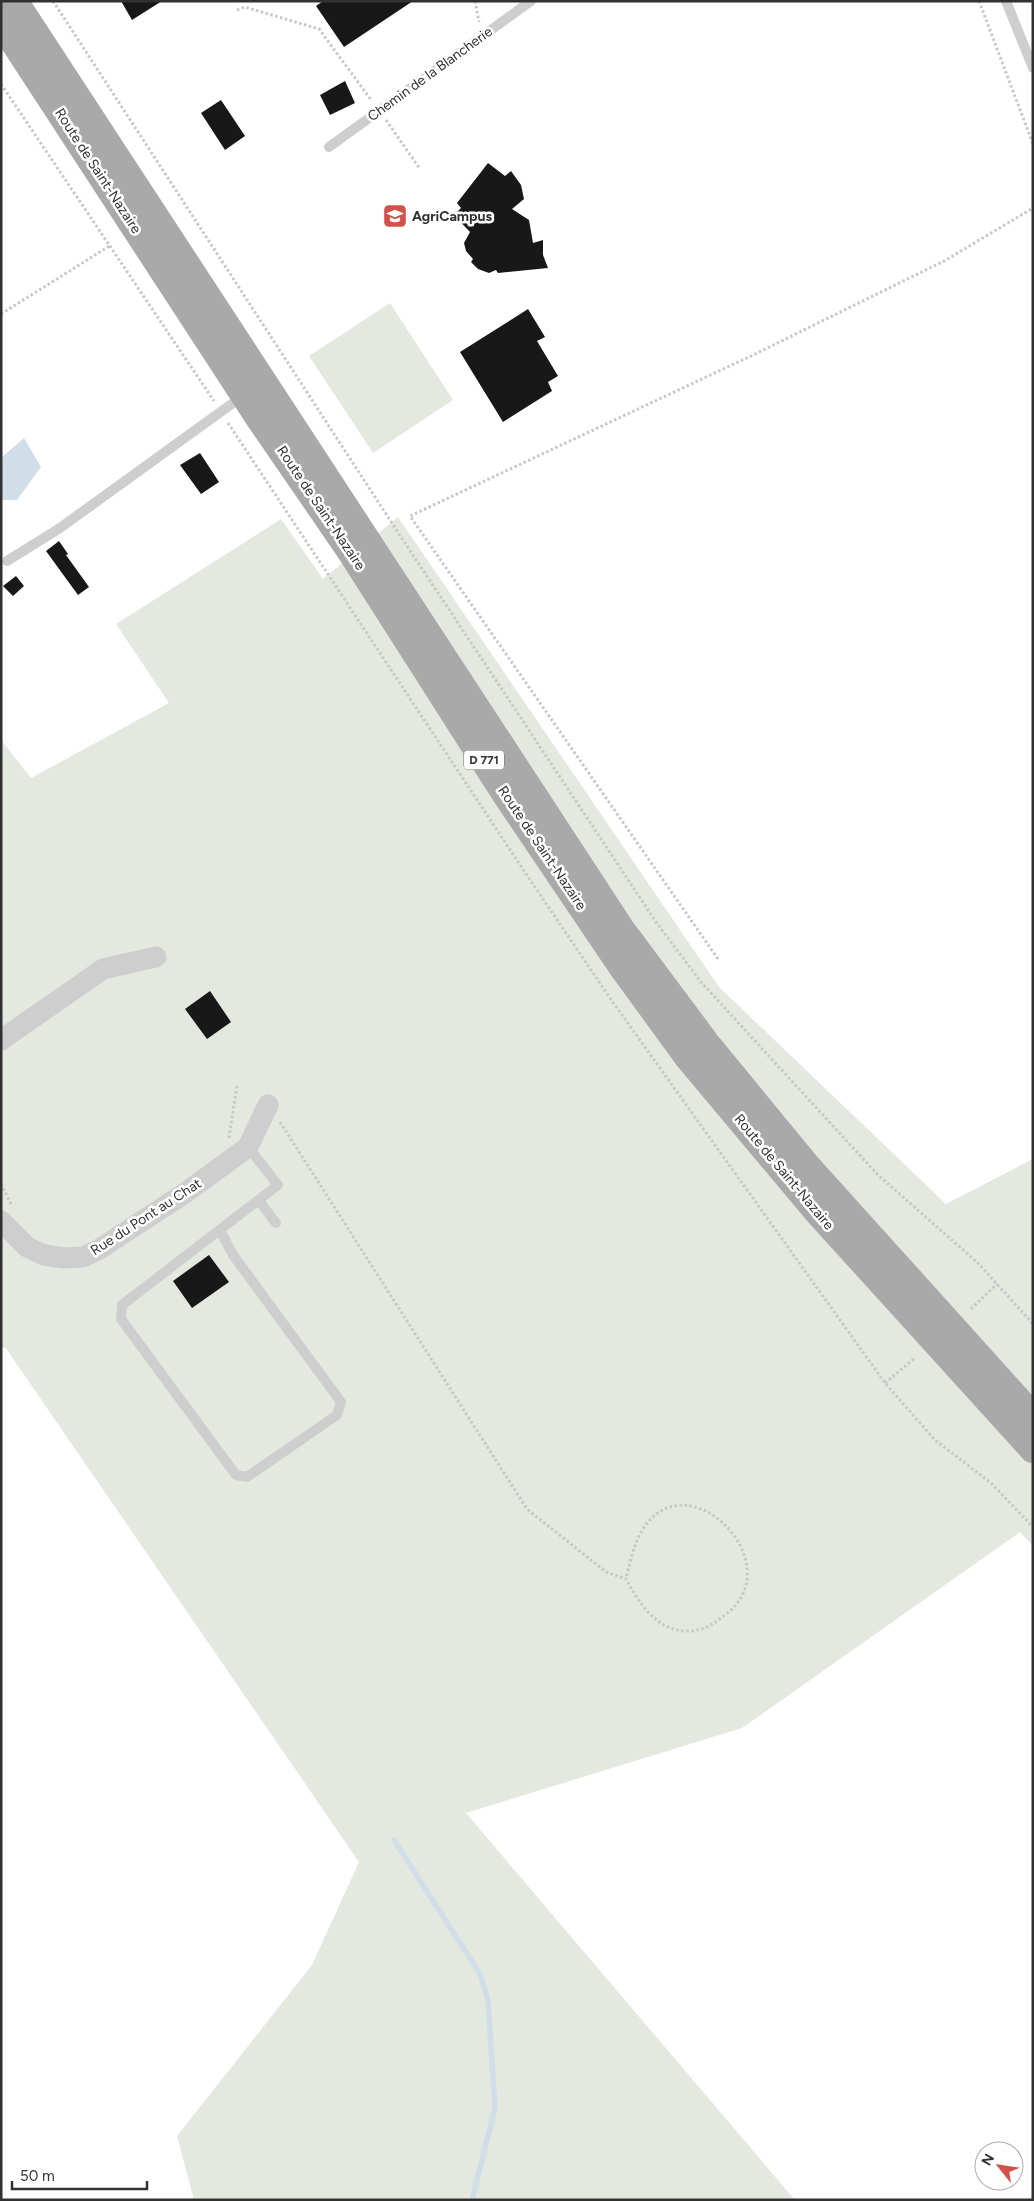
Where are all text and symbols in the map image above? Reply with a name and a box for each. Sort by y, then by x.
street label: Chemin de la Blancherie [364,23,496,125]
street label: Route de Saint-Nazaire [51,105,145,237]
school or university icon: AgriCampus [382,203,408,229]
place label: AgriCampus [412,208,492,225]
street label: Route de Saint-Nazaire [273,443,369,574]
road number: D 771 [464,750,504,770]
street label: Route de Saint-Nazaire [494,783,590,914]
street label: Route de Saint-Nazaire [731,1111,838,1234]
street label: Rue du Pont au Chat [87,1175,205,1259]
north arrow [974,2141,1024,2191]
text: N [978,2151,998,2169]
scale bar [12,2158,148,2190]
text: 50 m [20,2167,55,2185]

